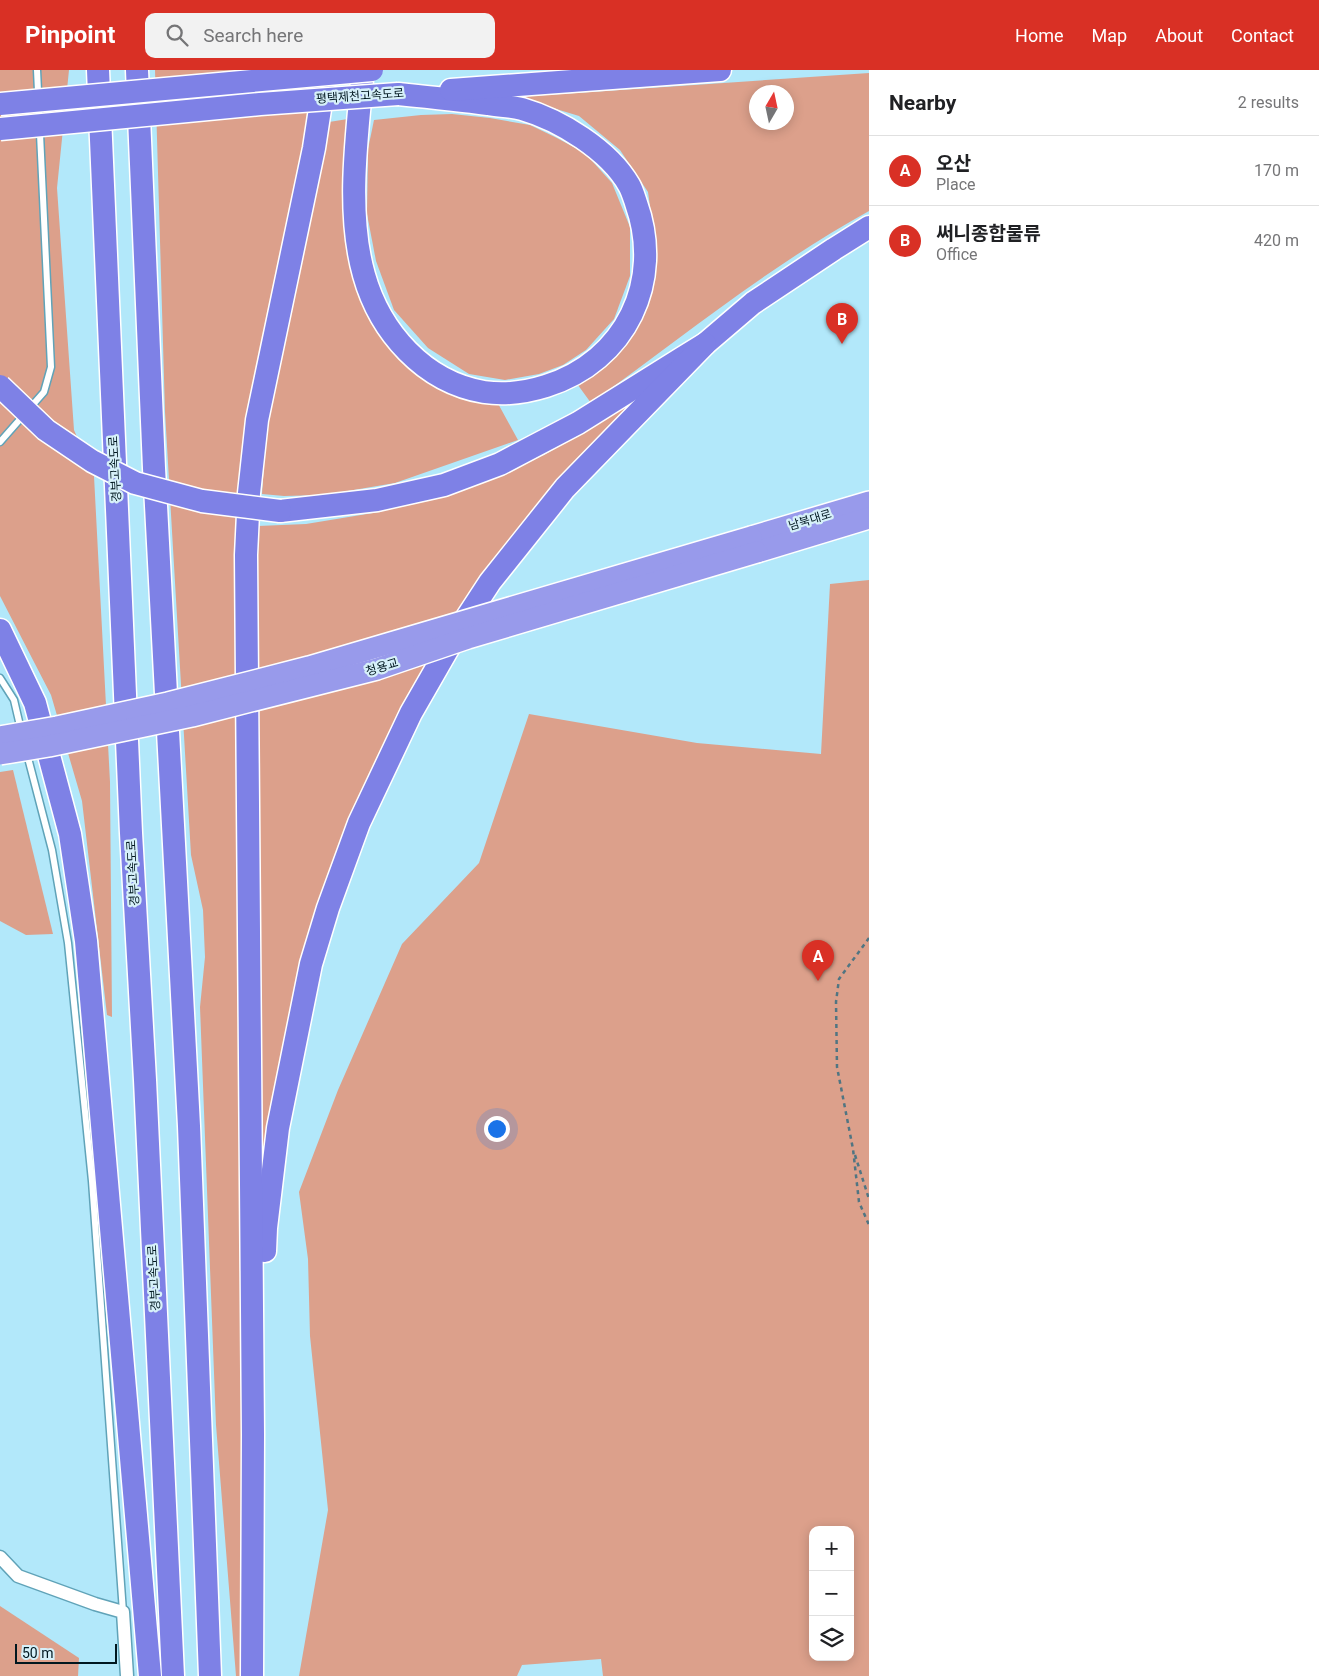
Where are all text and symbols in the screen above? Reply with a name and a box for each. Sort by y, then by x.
search box [145,13,495,58]
text: Pinpoint [25,21,115,49]
icon: search [163,21,191,49]
text: Search here [203,24,303,47]
text: Home [1015,25,1064,46]
text: Map [1092,25,1127,46]
text: About [1155,25,1203,46]
text: Contact [1231,25,1294,46]
north arrow [749,85,794,130]
street label: 평택제천고속도로 [315,86,405,106]
text: Nearby [889,91,956,115]
text: 2 results [1238,93,1299,112]
text: 오산 [936,152,971,175]
text: A [900,161,910,180]
text: 170 m [1254,161,1299,180]
text: Place [936,175,976,194]
text: 써니종합물류 [936,222,1041,245]
text: B [900,231,910,250]
text: 420 m [1254,231,1299,250]
text: Office [936,245,978,264]
pin: B [826,303,858,344]
street label: 경부고속도로 [106,436,124,502]
street label: 남북대로 [787,507,833,533]
street label: 청용교 [364,655,400,679]
street label: 경부고속도로 [124,840,142,906]
pin: A [802,940,834,981]
your location [484,1116,510,1142]
street label: 경부고속도로 [145,1245,163,1311]
map controls [809,1526,854,1661]
button: + [809,1526,854,1571]
button: − [809,1571,854,1616]
button: layers [809,1616,854,1661]
scale bar [15,1641,118,1664]
text: 50 m [22,1645,54,1661]

